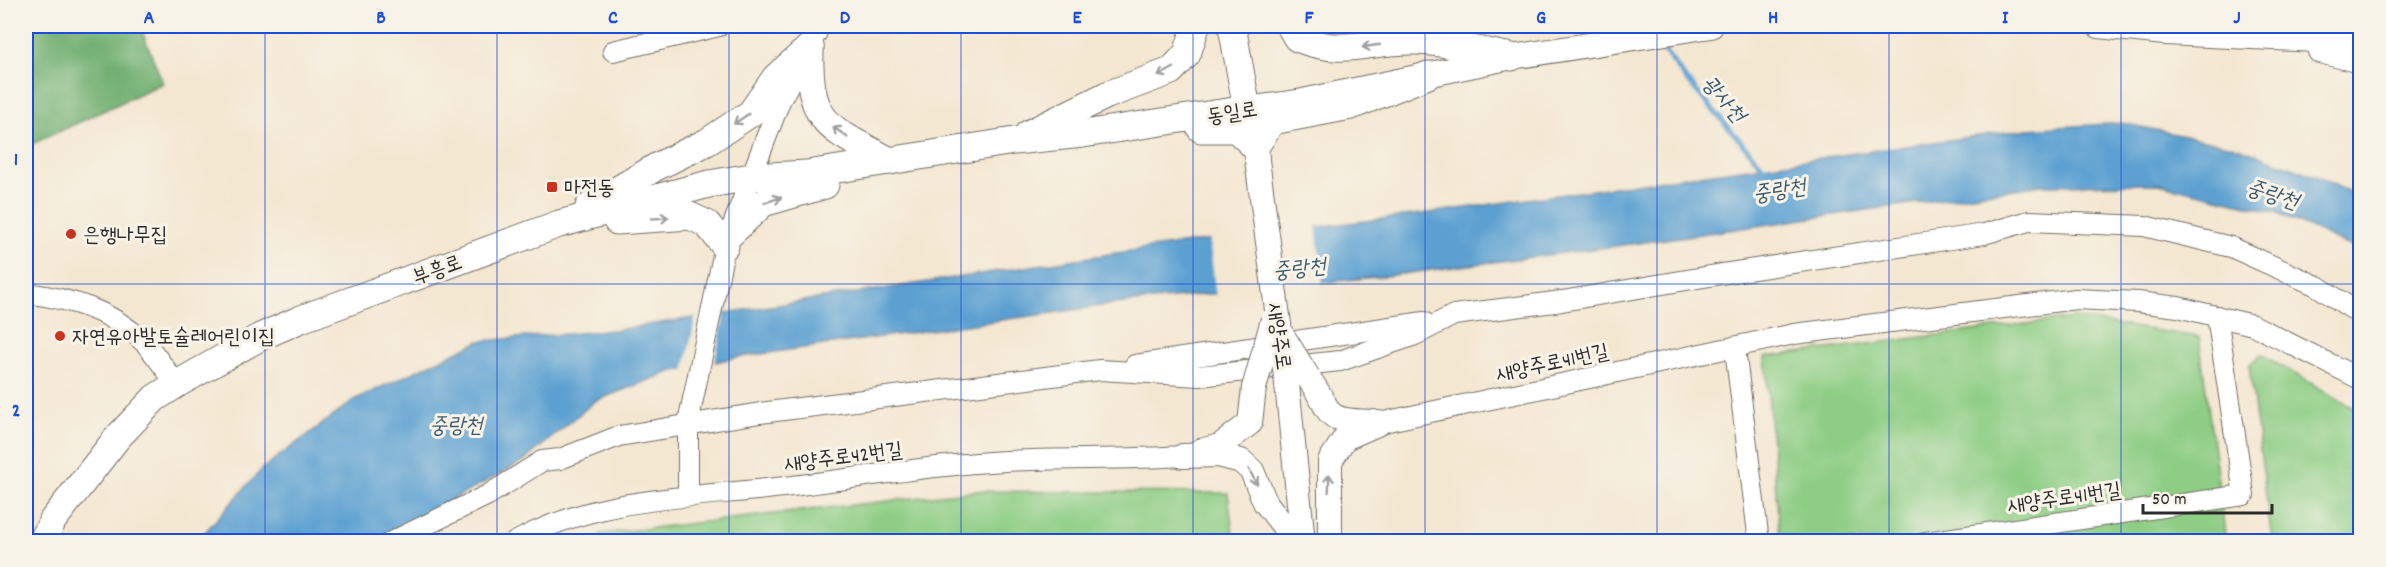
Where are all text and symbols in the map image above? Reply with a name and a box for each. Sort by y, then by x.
text: A [144,5,155,33]
text: B [376,5,386,33]
text: C [608,5,618,33]
text: D [840,5,851,33]
text: E [1072,5,1082,33]
text: F [1305,5,1315,33]
text: G [1536,5,1546,33]
text: H [1768,5,1778,33]
text: I [2002,5,2009,33]
text: J [2233,5,2241,33]
one-way arrow [1362,41,1382,52]
one-way arrow [1157,67,1175,78]
water label: 광사천 [1693,70,1753,132]
street label: 동일로 [1205,96,1260,134]
one-way arrow [734,113,750,125]
one-way arrow [832,126,848,138]
text: 1 [14,147,18,175]
water label: 중랑천 [1751,173,1810,212]
water label: 중랑천 [2242,173,2304,220]
place label: 마전동 [564,175,615,205]
marker: 마전동 [545,180,559,194]
one-way arrow [763,194,782,205]
one-way arrow [649,212,669,223]
place label: 은행나무집 [83,222,168,252]
marker: 은행나무집 [64,227,78,241]
street label: 부흥로 [409,249,467,295]
water label: 중랑천 [1271,252,1330,289]
street label: 새양주로 [1257,301,1297,372]
place label: 자연유아발토슐레어린이집 [72,324,275,354]
marker: 자연유아발토슐레어린이집 [53,329,67,343]
street label: 새양주로41번길 [1493,338,1612,392]
text: 2 [12,398,20,426]
water label: 중랑천 [429,412,485,443]
street label: 새양주로42번길 [782,437,904,481]
one-way arrow [1248,468,1260,486]
one-way arrow [1323,474,1334,494]
street label: 새양주로41번길 [2006,477,2123,523]
scale bar [2143,477,2272,515]
text: 50 m [2152,488,2187,513]

